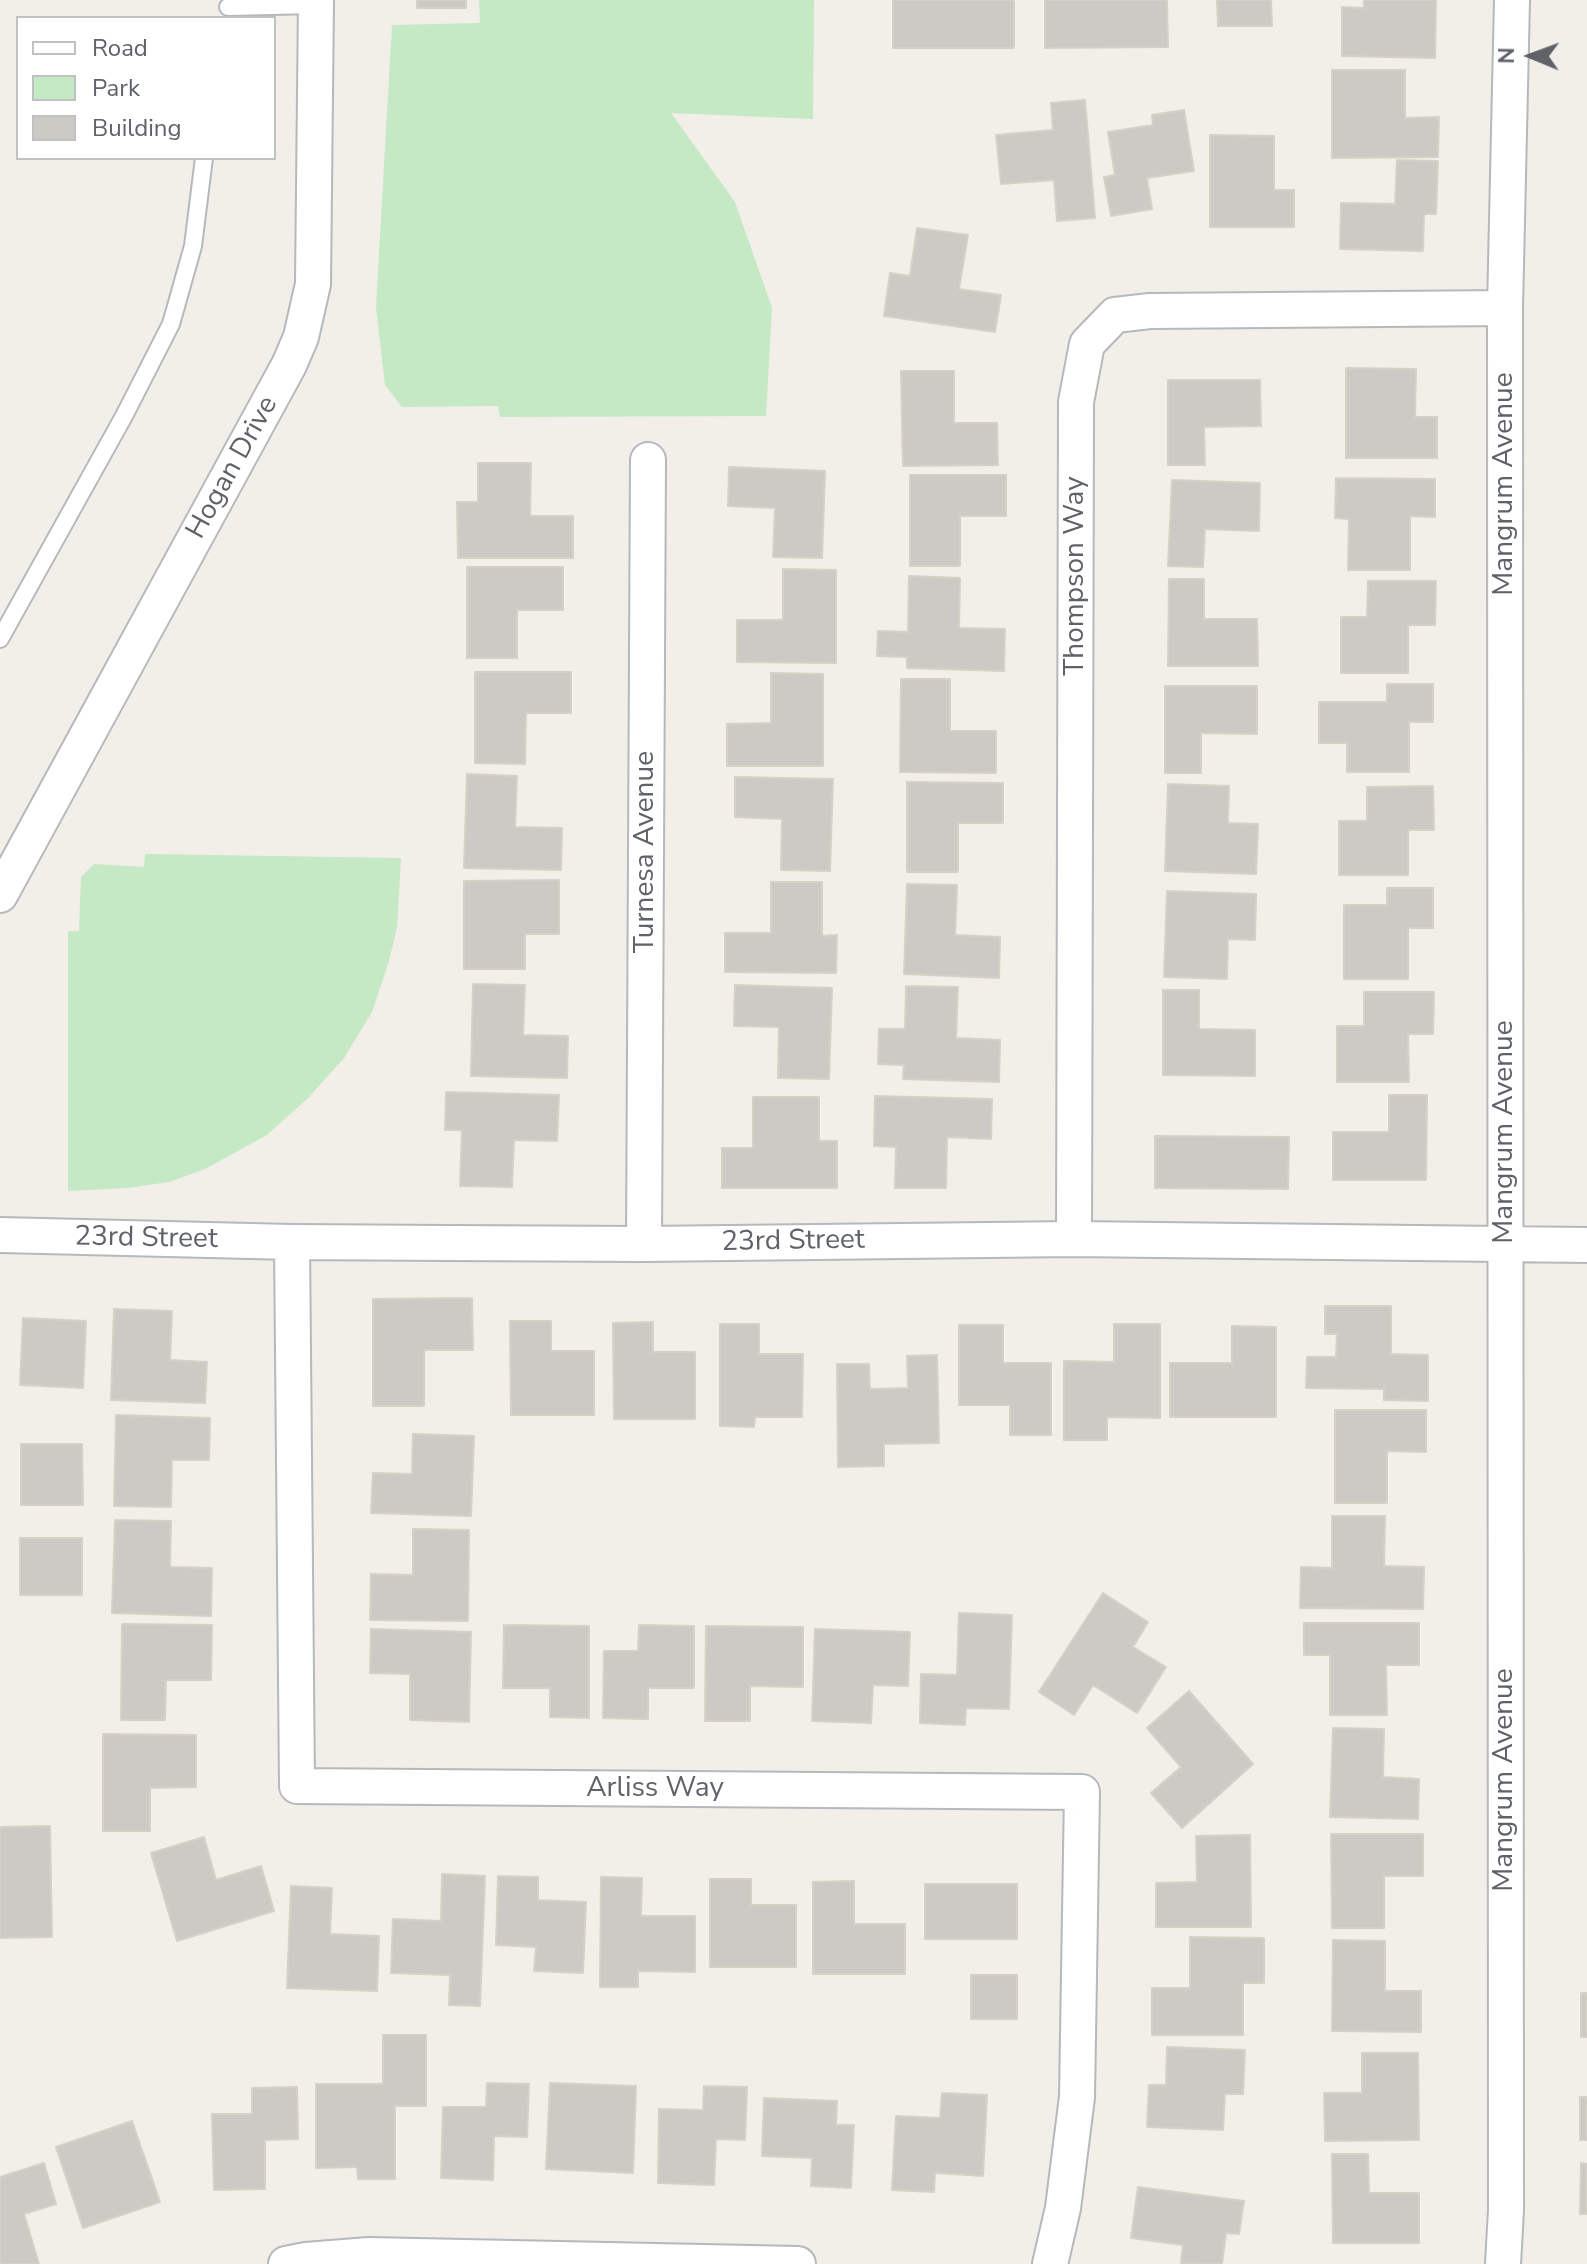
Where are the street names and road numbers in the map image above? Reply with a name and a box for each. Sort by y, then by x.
street label: Mangrum Avenue [1488,372,1522,596]
street label: Hogan Drive [180,391,286,545]
street label: Thompson Way [1059,476,1093,676]
street label: Turnesa Avenue [629,751,663,953]
street label: Mangrum Avenue [1488,1020,1522,1244]
street label: 23rd Street [74,1221,218,1257]
street label: 23rd Street [721,1224,865,1260]
street label: Mangrum Avenue [1488,1668,1522,1892]
street label: Arliss Way [586,1772,724,1806]

